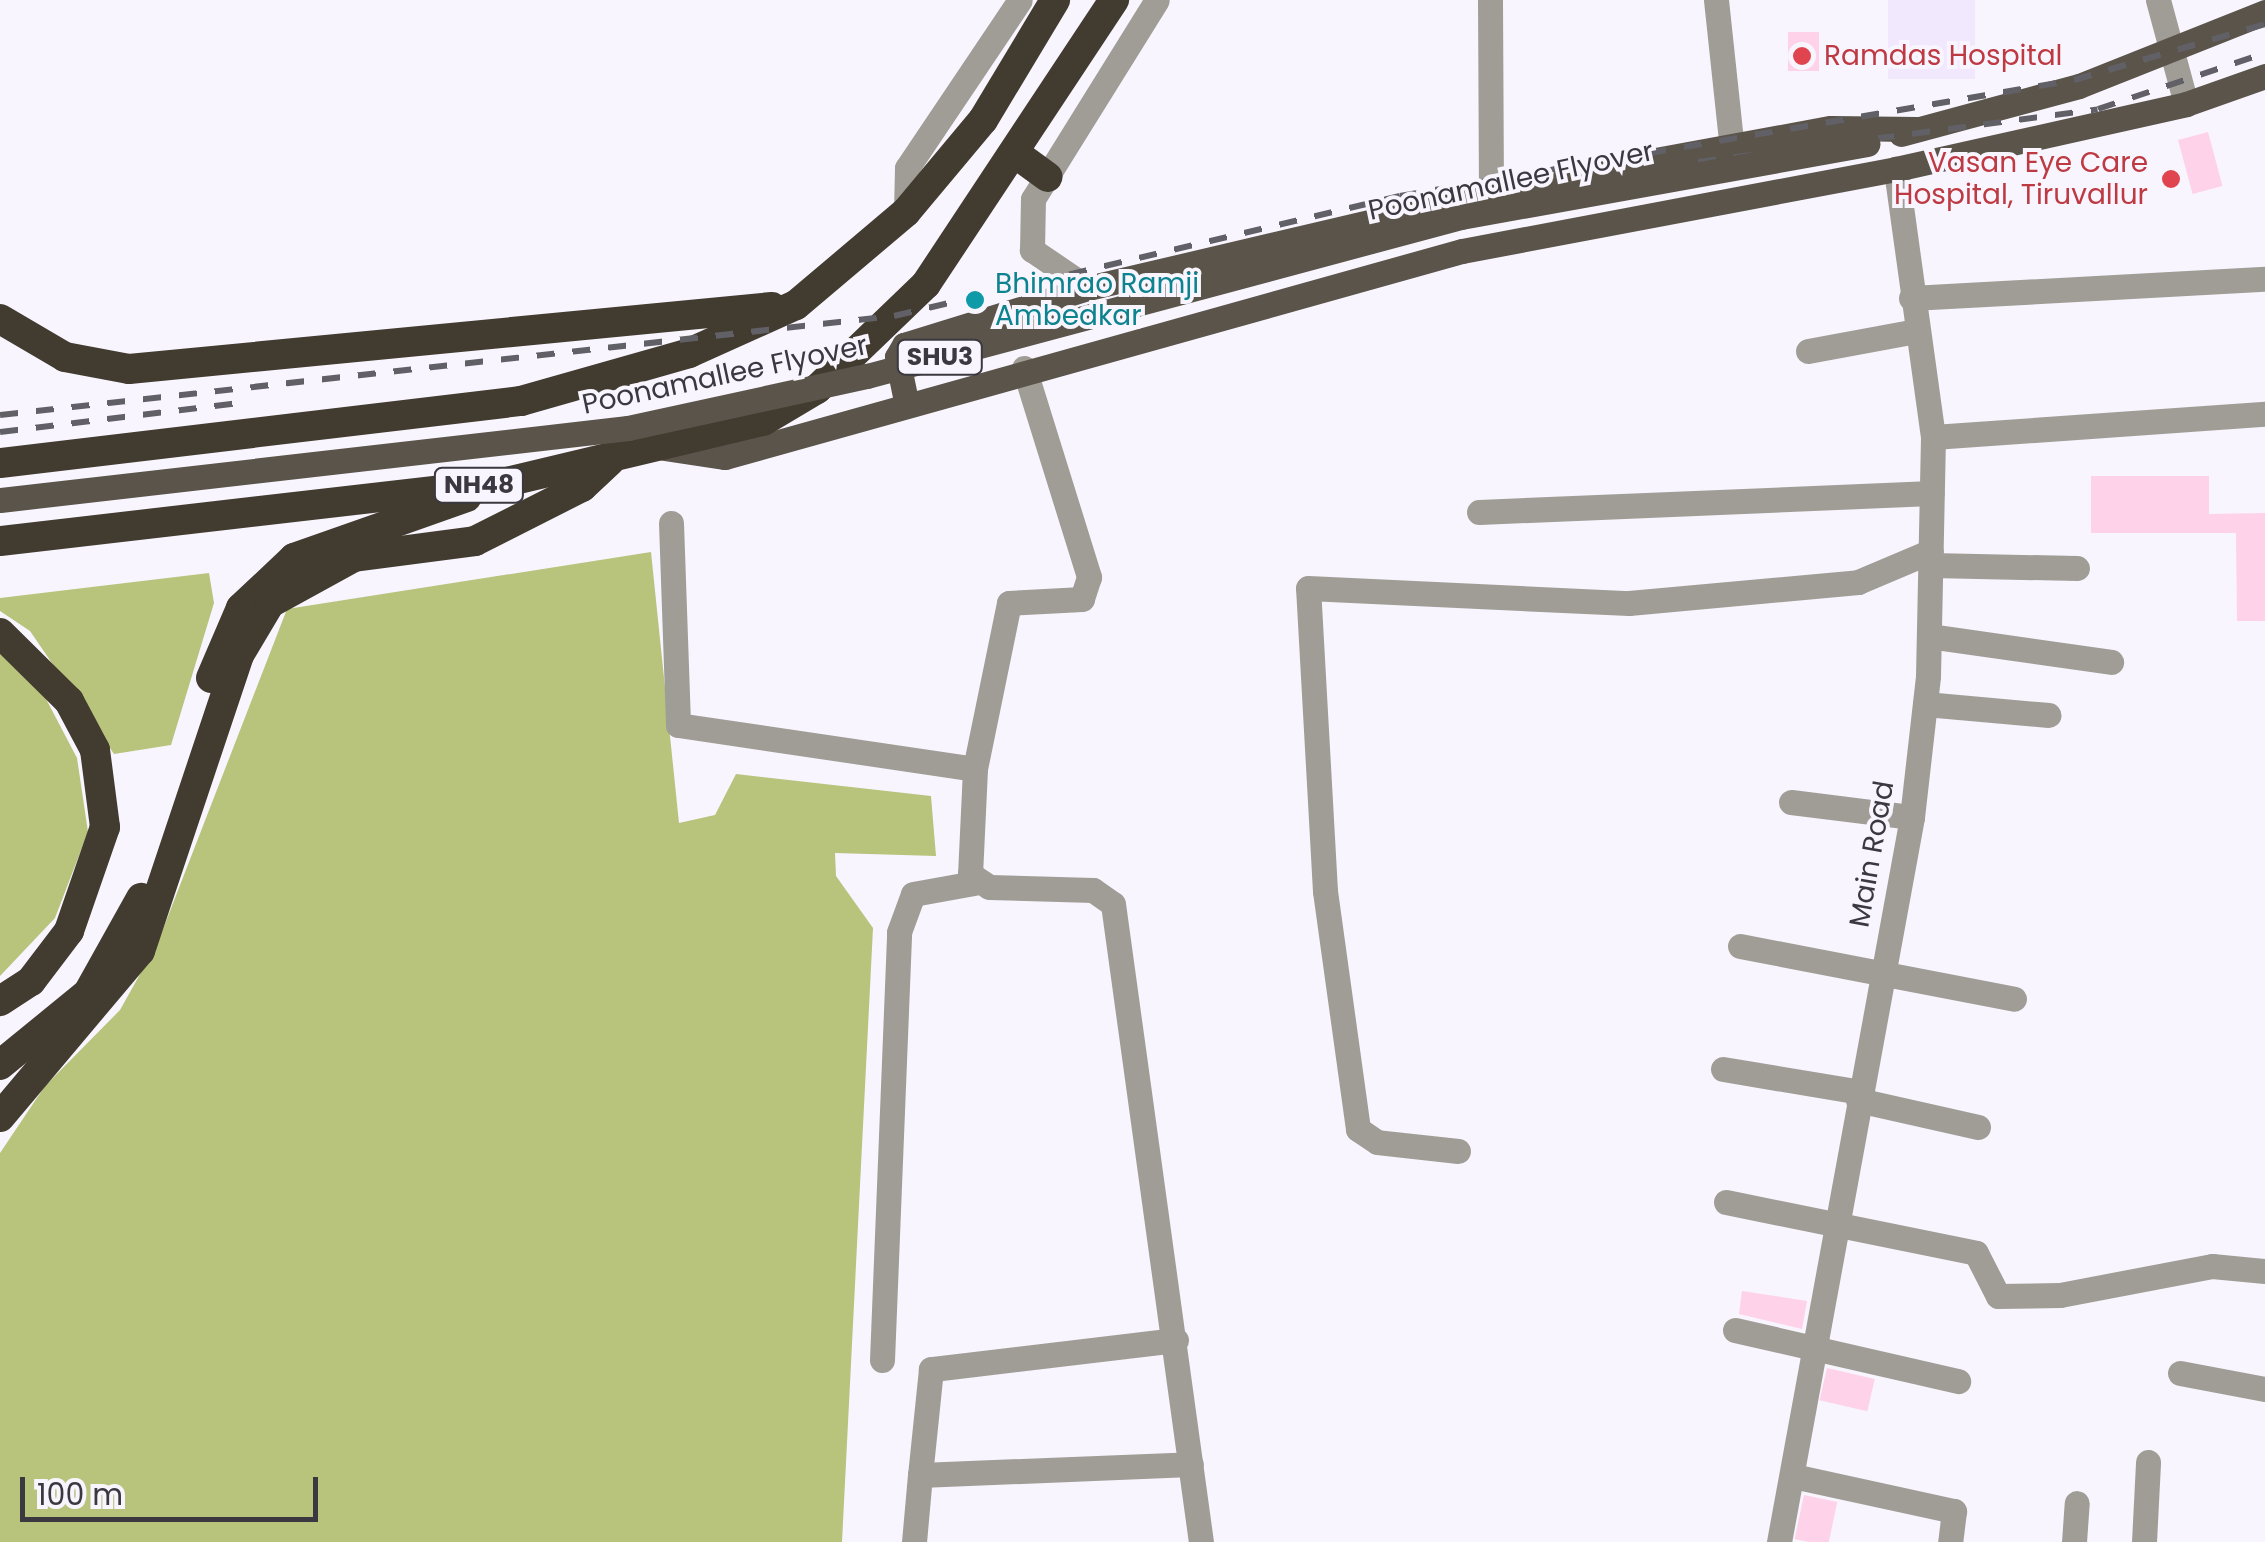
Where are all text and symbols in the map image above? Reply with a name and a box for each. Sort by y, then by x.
place label: Ramdas Hospital [1824,39,2062,73]
marker: Ramdas Hospital [1789,43,1815,69]
street label: Poonamallee Flyover [1365,134,1657,228]
place label: Vasan Eye Care Hospital, Tiruvallur [1894,146,2148,212]
marker: Vasan Eye Care Hospital, Tiruvallur [2158,166,2184,192]
place label: Bhimrao Ramji Ambedkar [995,267,1199,333]
marker: Bhimrao Ramji Ambedkar [964,289,986,311]
street label: Poonamallee Flyover [579,328,871,422]
road number: SHU3 [895,337,985,377]
road number: NH48 [432,465,526,505]
street label: Main Road [1843,778,1901,930]
scale bar [25,1457,322,1519]
text: 100 m [37,1473,123,1516]

